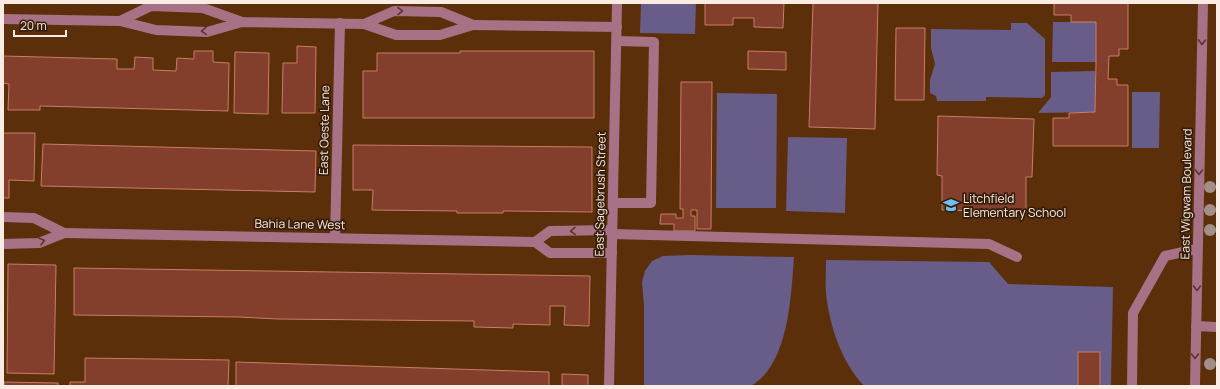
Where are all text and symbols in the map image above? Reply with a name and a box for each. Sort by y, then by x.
one-way arrow [397,7,403,15]
scale bar [14,12,66,38]
text: 20 m [20,17,47,34]
one-way arrow [201,27,207,36]
one-way arrow [1198,39,1206,45]
street label: East Oeste Lane [315,85,333,175]
street label: East Wigwam Boulevard [1176,128,1196,260]
street label: East Sagebrush Street [590,131,610,257]
one-way arrow [1195,169,1203,175]
place label: Litchfield Elementary School [963,190,1066,221]
school or university icon: Litchfield Elementary School [942,196,960,214]
street label: Bahia Lane West [254,215,346,233]
one-way arrow [570,226,576,235]
one-way arrow [38,238,45,246]
one-way arrow [1192,285,1201,291]
one-way arrow [1191,353,1199,359]

